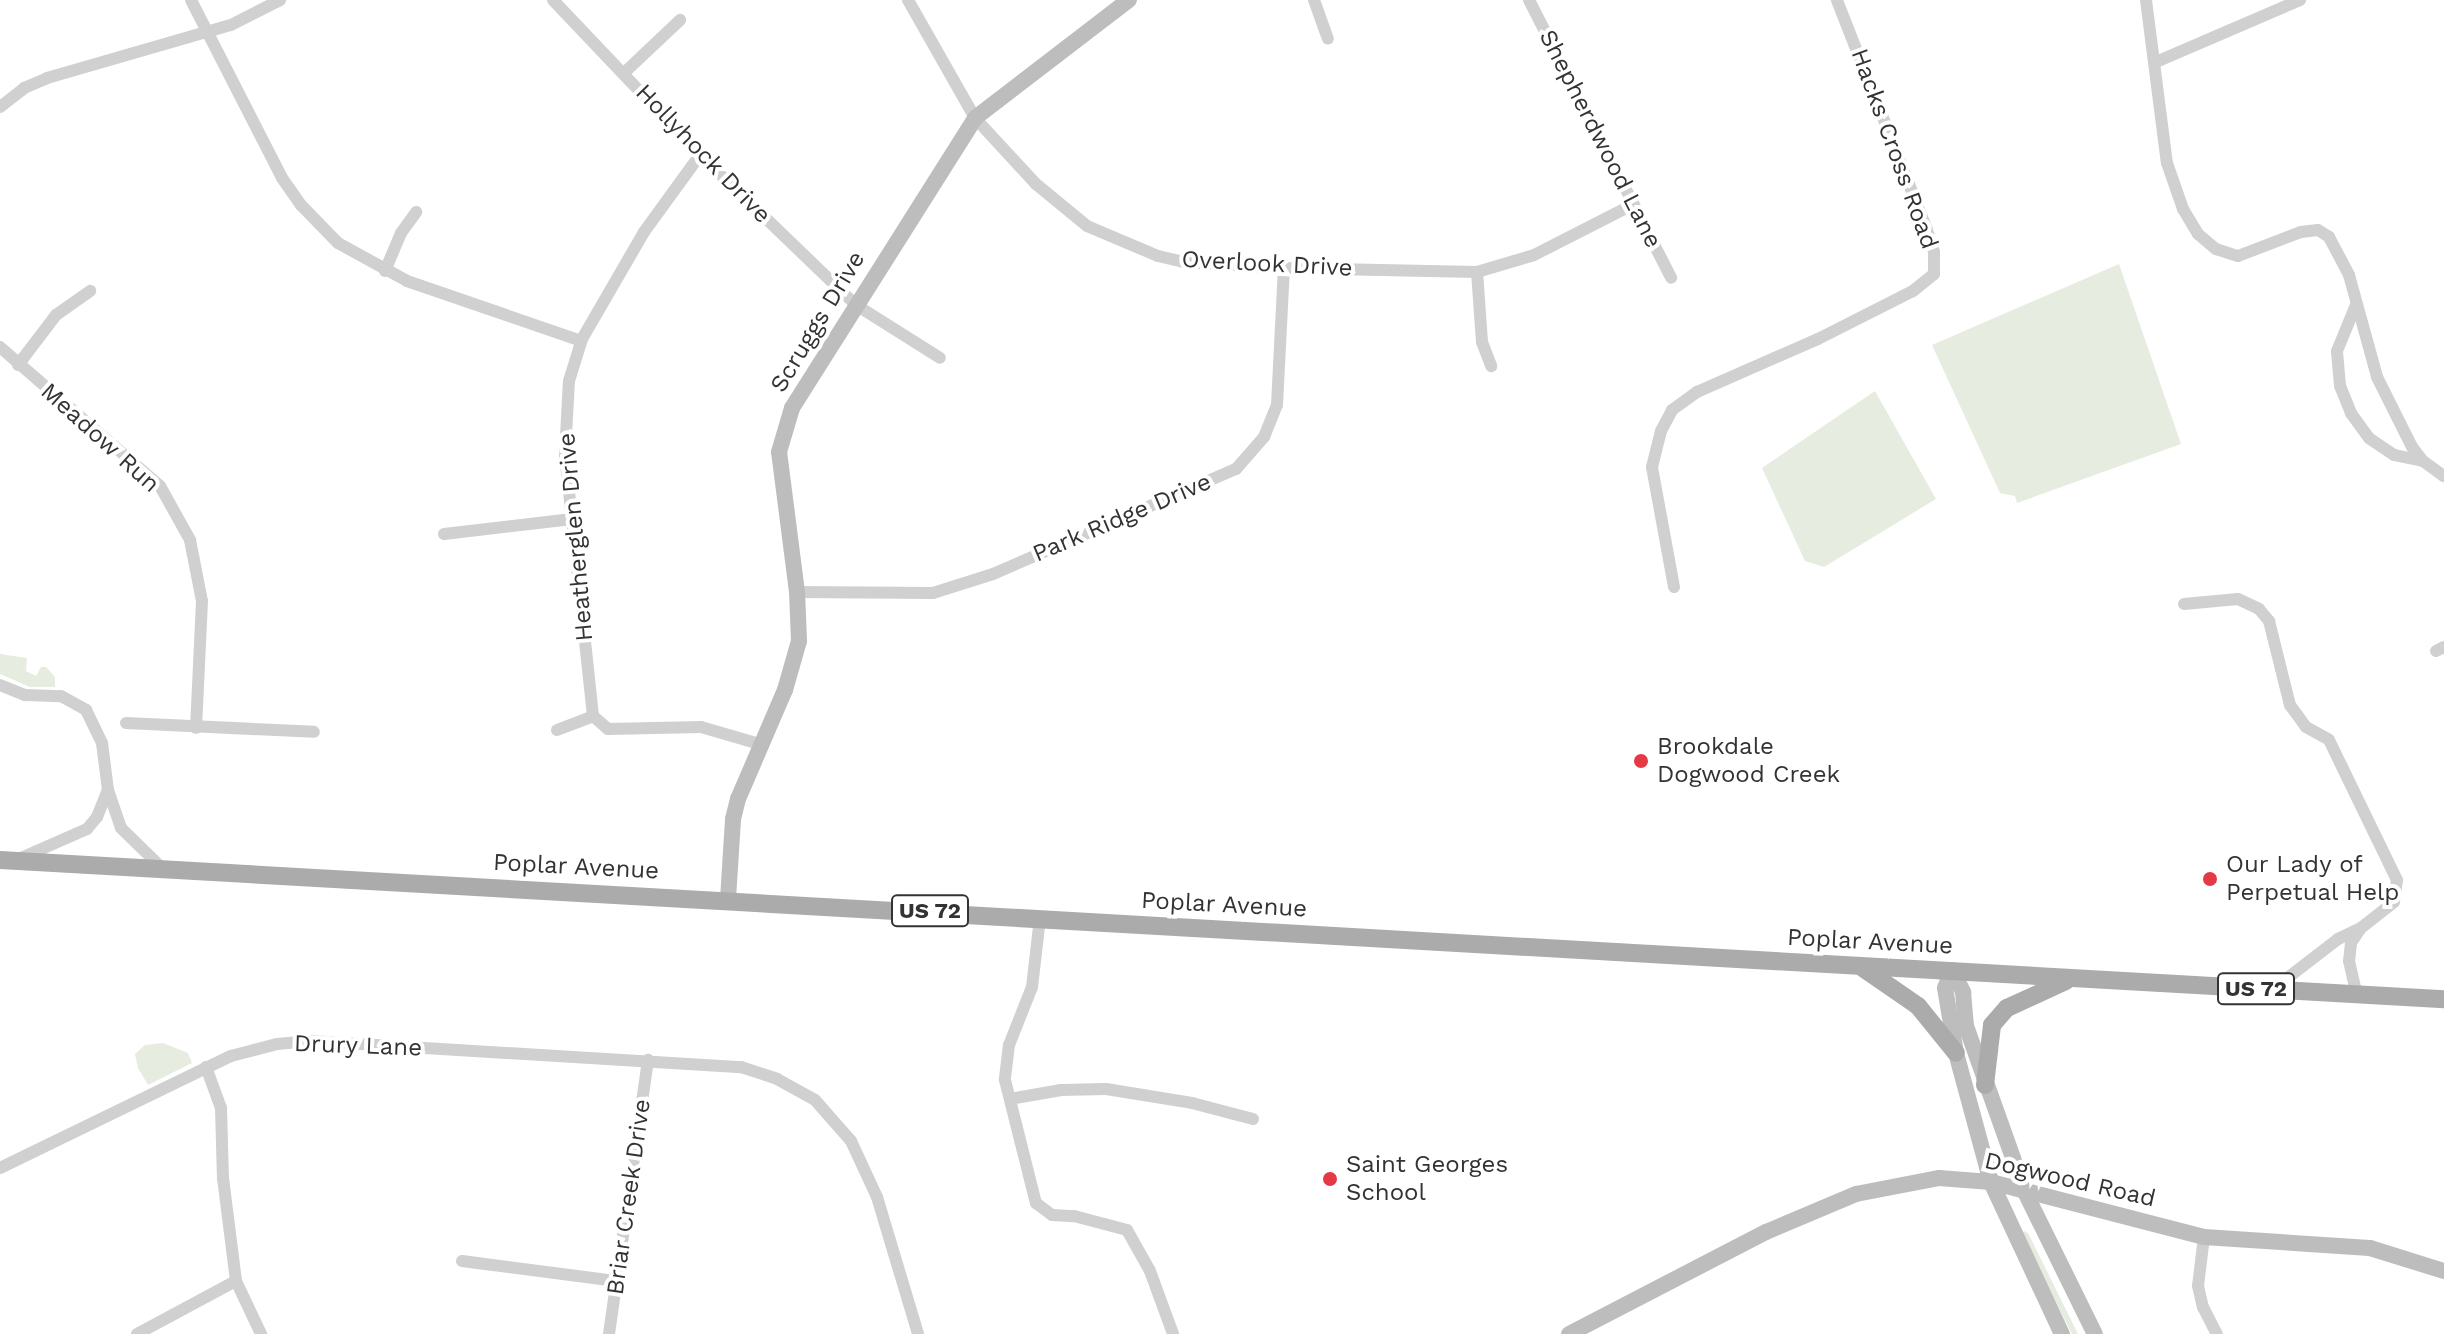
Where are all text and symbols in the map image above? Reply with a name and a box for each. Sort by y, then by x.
street label: Shepherdwood Lane [1533,25,1667,253]
street label: Hacks Cross Road [1844,45,1944,253]
street label: Hollyhock Drive [629,78,777,230]
street label: Overlook Drive [1181,245,1353,283]
street label: Scruggs Drive [765,246,871,398]
street label: Meadow Run [34,377,166,499]
street label: Heatherglen Drive [553,432,599,642]
street label: Park Ridge Drive [1028,467,1216,569]
place label: Brookdale Dogwood Creek [1657,733,1840,789]
marker: Brookdale Dogwood Creek [1632,752,1650,770]
street label: Poplar Avenue [492,848,660,886]
place label: Our Lady of Perpetual Help [2226,851,2400,907]
marker: Our Lady of Perpetual Help [2201,870,2219,888]
street label: Poplar Avenue [1140,886,1308,924]
road number: US 72 [890,893,970,929]
street label: Poplar Avenue [1786,923,1954,961]
road number: US 72 [2216,971,2296,1007]
street label: Drury Lane [293,1029,423,1063]
street label: Briar Creek Drive [601,1097,657,1297]
street label: Dogwood Road [1982,1146,2158,1214]
place label: Saint Georges School [1346,1151,1508,1207]
marker: Saint Georges School [1321,1170,1339,1188]

